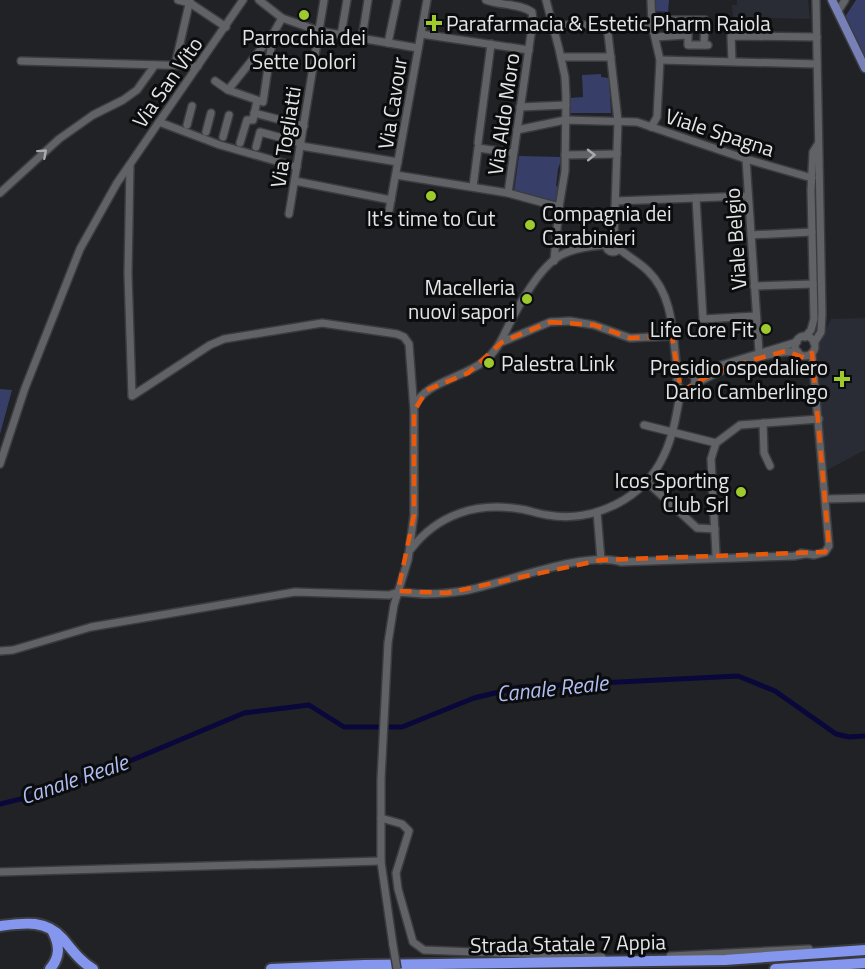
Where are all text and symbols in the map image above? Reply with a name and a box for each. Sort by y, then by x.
place label: Parafarmacia & Estetic Pharm Raiola [446,7,771,39]
marker: Parrocchia dei Sette Dolori [297,8,311,22]
marker: Parafarmacia & Estetic Pharm Raiola [427,16,441,30]
place label: Parrocchia dei Sette Dolori [242,21,366,77]
street label: Via San Vito [124,30,210,134]
street label: Via Aldo Moro [479,51,527,177]
street label: Via Cavour [369,54,415,152]
street label: Via Togliatti [261,84,309,190]
street label: Viale Spagna [661,99,779,165]
one-way arrow [37,149,47,160]
one-way arrow [587,149,596,161]
street label: Viale Belgio [715,187,755,291]
marker: It's time to Cut [424,189,438,203]
place label: Compagnia dei Carabinieri [542,197,672,253]
place label: It's time to Cut [367,202,496,234]
marker: Compagnia dei Carabinieri [523,218,537,232]
place label: Macelleria nuovi sapori [408,271,515,327]
marker: Macelleria nuovi sapori [520,292,534,306]
place label: Life Core Fit [650,313,755,345]
marker: Life Core Fit [759,322,773,336]
place label: Palestra Link [501,347,615,379]
place label: Presidio ospedaliero Dario Camberlingo [650,351,828,407]
marker: Palestra Link [482,356,496,370]
marker: Presidio ospedaliero Dario Camberlingo [833,370,851,388]
place label: Icos Sporting Club Srl [615,464,729,520]
marker: Icos Sporting Club Srl [734,485,748,499]
water label: Canale Reale [495,665,611,711]
water label: Canale Reale [16,744,134,813]
street label: Strada Statale 7 Appia [470,925,667,961]

